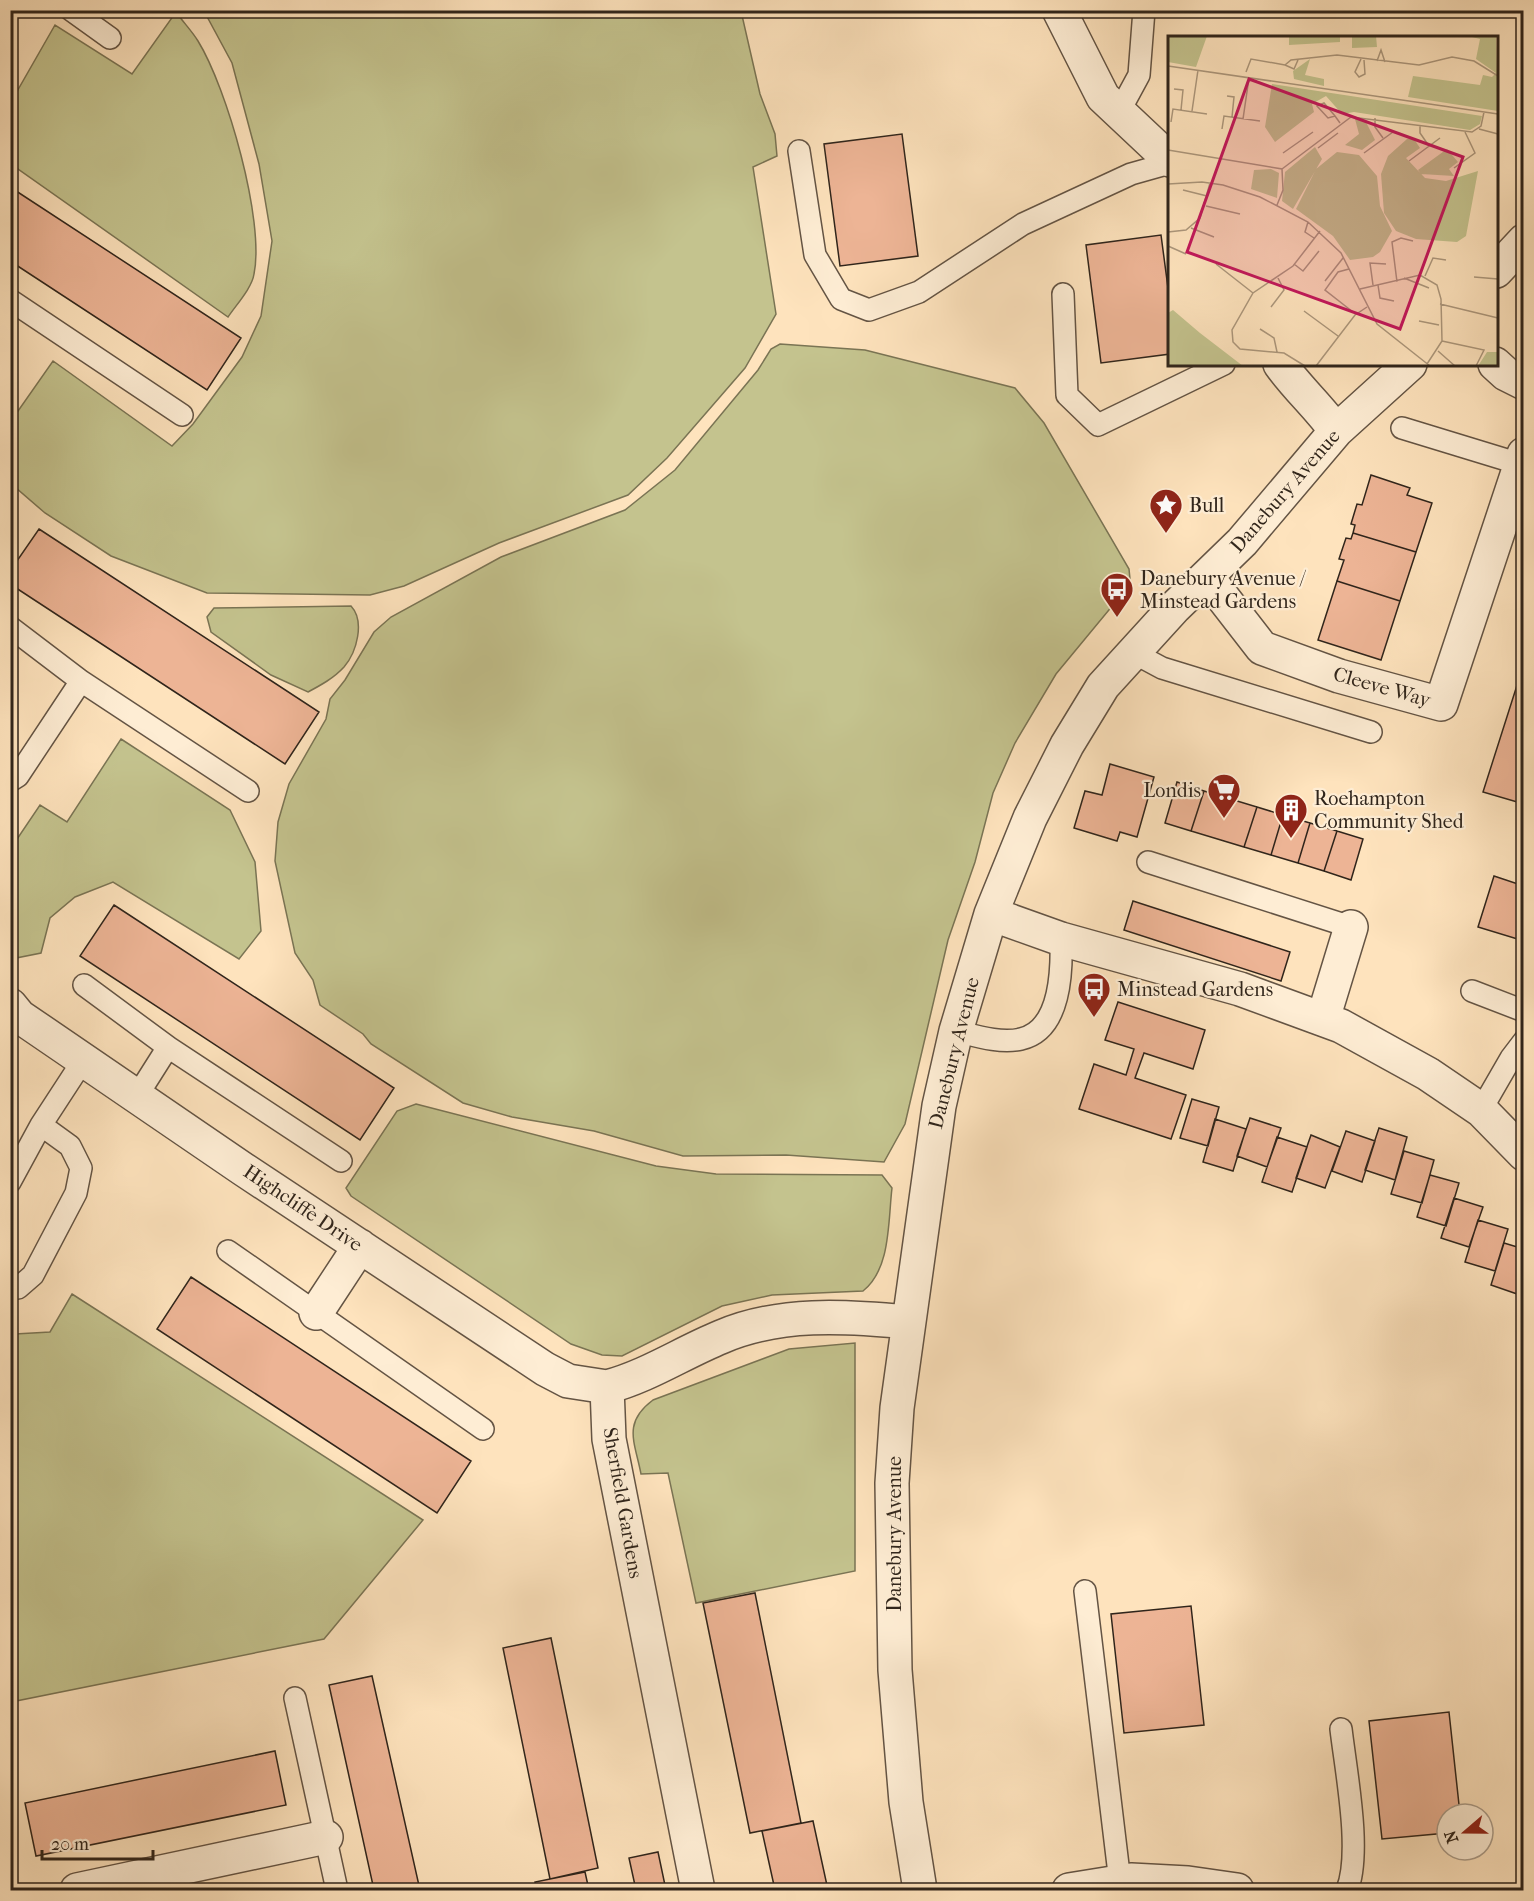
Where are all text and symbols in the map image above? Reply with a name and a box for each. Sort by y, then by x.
inset map [1168,36,1498,366]
street label: Danebury Avenue [1225,425,1345,557]
place icon: Bull [1148,487,1184,534]
place label: Bull [1189,494,1225,517]
place label: Danebury Avenue / Minstead Gardens [1140,567,1307,613]
bus stop icon: Danebury Avenue / Minstead Gardens [1099,571,1135,618]
street label: Cleeve Way [1331,662,1435,712]
supermarket icon: Londis [1206,772,1242,819]
place label: Londis [1143,779,1201,802]
place label: Roehampton Community Shed [1314,787,1465,833]
building icon: Roehampton Community Shed [1273,792,1309,839]
bus stop icon: Minstead Gardens [1076,971,1112,1018]
street label: Danebury Avenue [924,975,984,1131]
place label: Minstead Gardens [1117,978,1273,1001]
street label: Highcliffe Drive [239,1160,367,1256]
street label: Sherfield Gardens [598,1426,648,1580]
street label: Danebury Avenue [883,1456,906,1612]
north arrow [1435,1802,1495,1862]
scale bar [42,1823,153,1861]
text: N [1440,1827,1462,1846]
text: 20 m [51,1834,89,1855]

